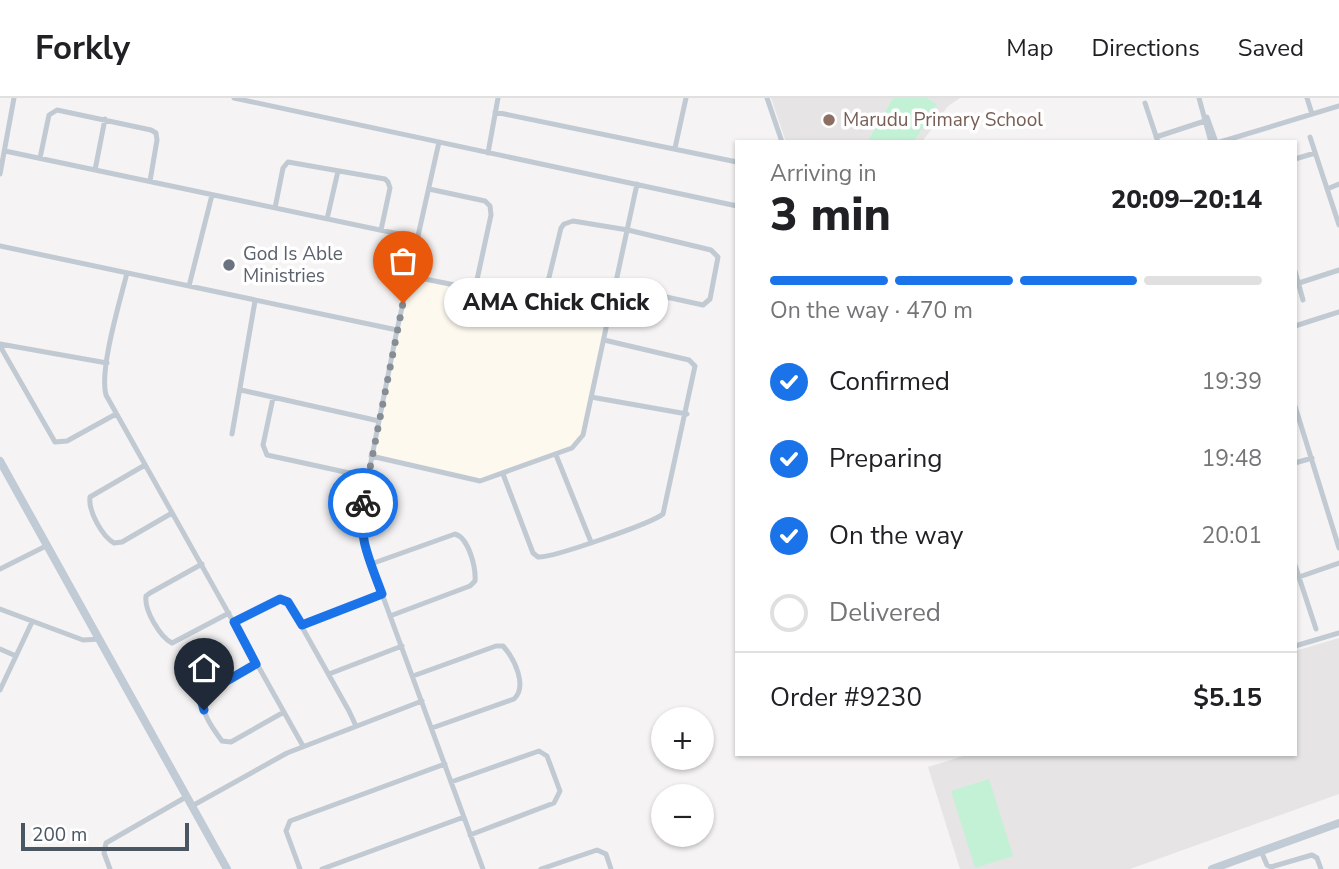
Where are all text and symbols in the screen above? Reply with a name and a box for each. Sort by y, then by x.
text: Forkly [35,26,130,71]
text: Map [1006,32,1053,64]
text: Directions [1091,32,1200,64]
text: Saved [1238,32,1304,64]
place label: Marudu Primary School [843,107,1043,133]
marker: Marudu Primary School [821,112,837,128]
text: Arriving in [770,158,877,189]
text: 20:09–20:14 [1111,182,1262,217]
text: 3 min [770,183,891,246]
pin [373,231,433,303]
place label: God Is Able Ministries [243,241,343,289]
icon: bag [384,242,422,280]
marker: God Is Able Ministries [221,257,237,273]
callout: AMA Chick Chick [445,278,669,328]
text: AMA Chick Chick [463,287,649,318]
text: On the way · 470 m [770,295,973,326]
icon: check [770,363,808,401]
text: Confirmed [829,364,950,399]
text: 19:39 [1202,366,1262,397]
icon: check [770,440,808,478]
text: Preparing [829,441,942,476]
text: 19:48 [1202,443,1262,474]
courier [328,468,398,538]
icon: bike [344,484,382,522]
icon: check [770,517,808,555]
text: On the way [829,518,963,553]
text: 20:01 [1202,520,1262,551]
text: Delivered [829,595,941,630]
pin [174,638,234,710]
icon: home [185,649,223,687]
text: Order #9230 [770,680,922,715]
text: $5.15 [1193,680,1262,715]
map controls [651,707,714,847]
button: + [651,707,714,770]
button: − [651,784,714,847]
scale bar [21,820,189,852]
text: 200 m [32,822,87,848]

